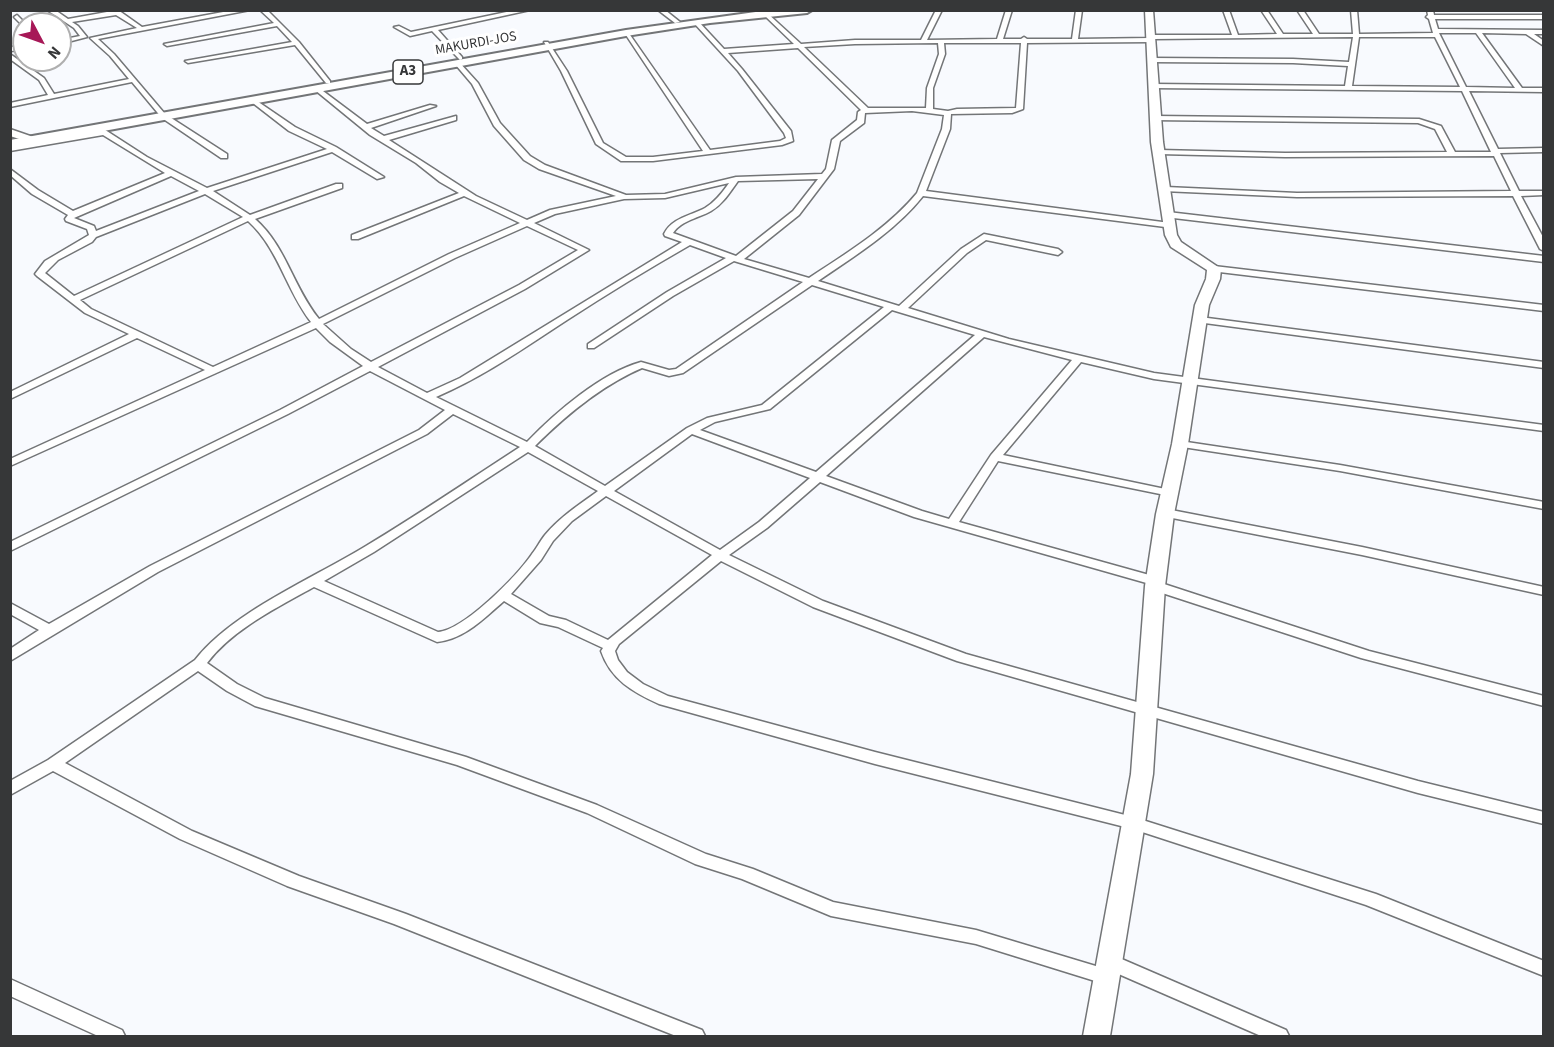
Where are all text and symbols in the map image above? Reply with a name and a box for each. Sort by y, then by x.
north arrow [12,12,72,72]
street label: MAKURDI-JOS [434,29,518,59]
text: N [42,41,66,64]
road number: A3 [393,60,423,84]

